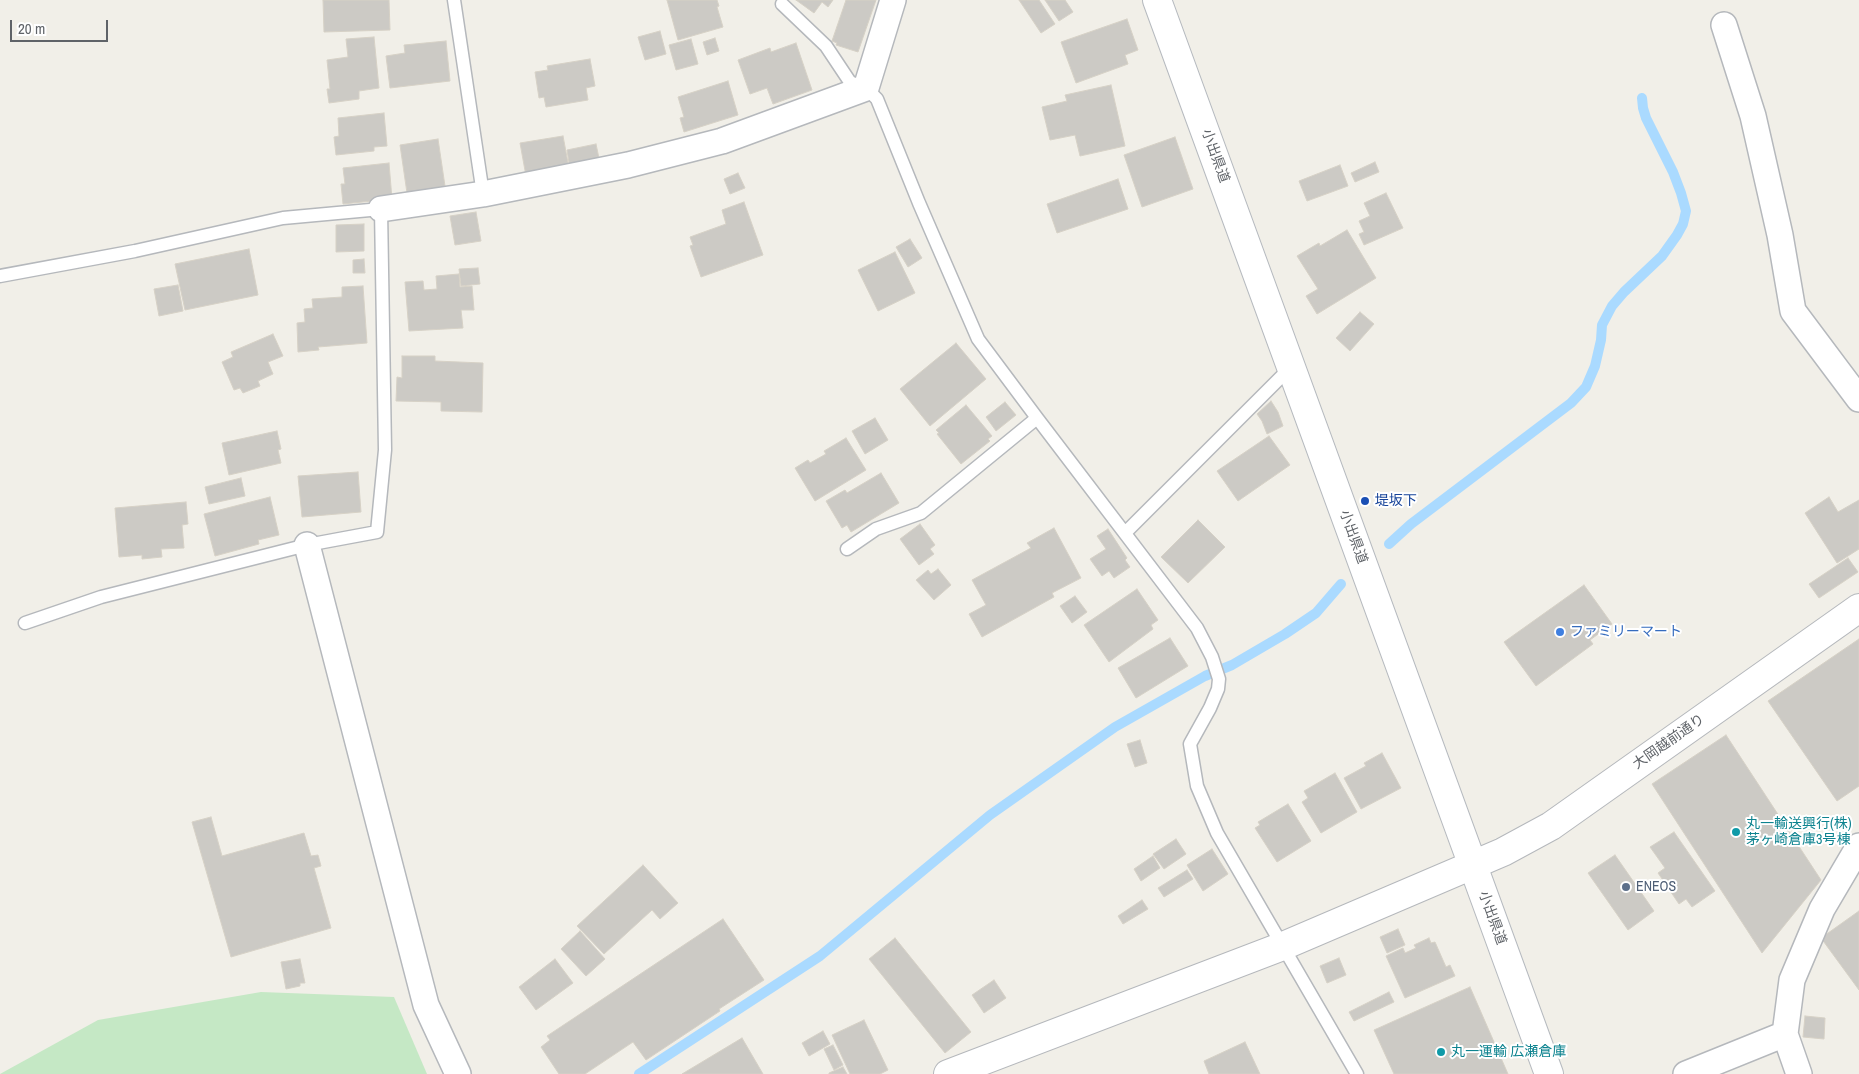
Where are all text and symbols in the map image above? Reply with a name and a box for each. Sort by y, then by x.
scale bar [12,10,110,42]
text: 20 m [18,18,45,39]
street label: 小出県道 [1198,127,1232,185]
place label: 堤坂下 [1375,493,1417,509]
marker: 堤坂下 [1359,495,1371,507]
street label: 小出県道 [1336,508,1370,566]
place label: ファミリーマート [1570,624,1682,640]
marker: ファミリーマート [1554,626,1566,638]
street label: 大岡越前通り [1630,711,1708,773]
place label: 丸一輸送興行(株) 茅ヶ崎倉庫3号棟 [1746,816,1852,849]
marker: 丸一輸送興行(株) 茅ヶ崎倉庫3号棟 [1730,826,1742,838]
place label: ENEOS [1636,879,1676,895]
marker: ENEOS [1620,881,1632,893]
street label: 小出県道 [1475,889,1509,947]
place label: 丸一運輸 広瀬倉庫 [1451,1044,1566,1060]
marker: 丸一運輸 広瀬倉庫 [1435,1046,1447,1058]

